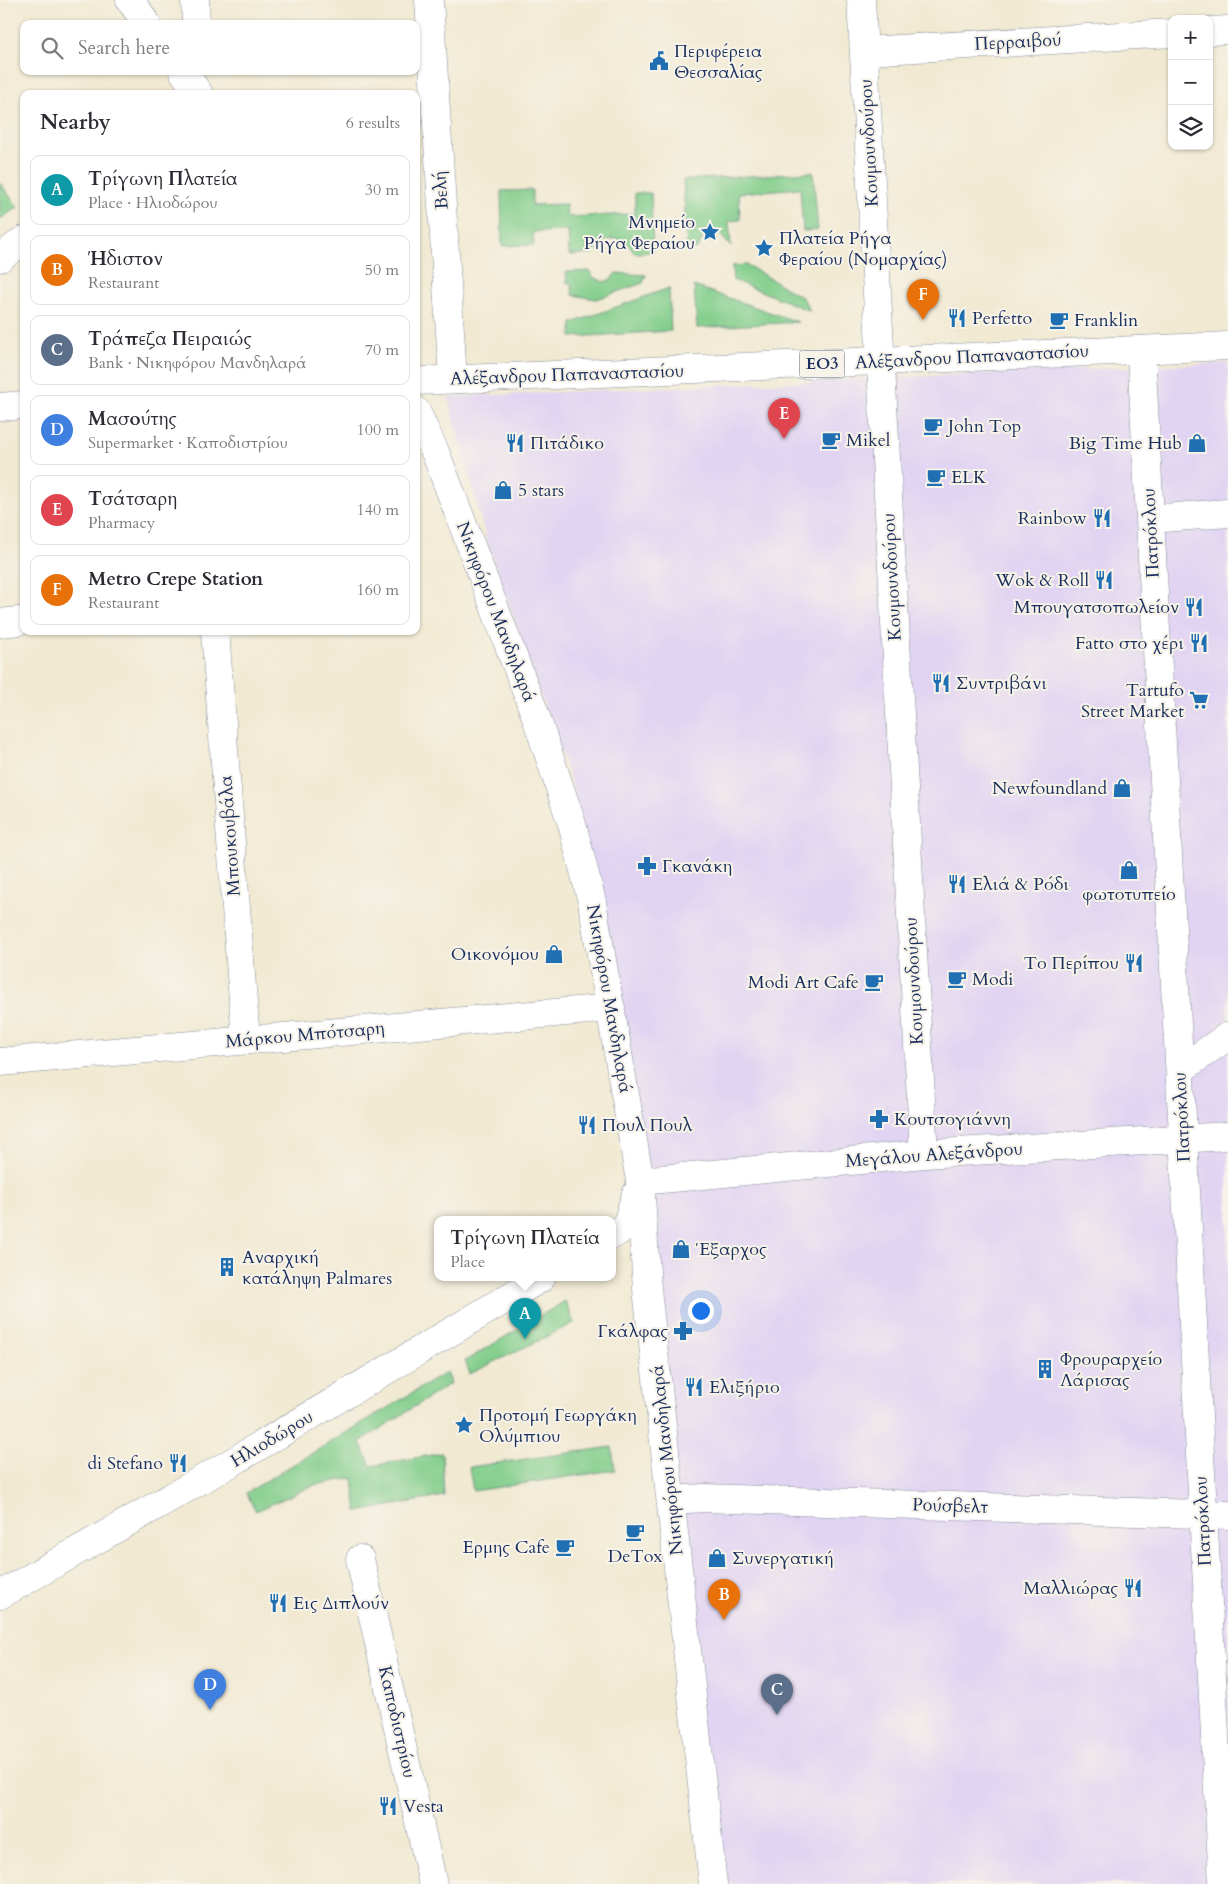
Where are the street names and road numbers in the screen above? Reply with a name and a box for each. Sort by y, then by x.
street label: Περραιβού [974,27,1062,57]
street label: Κουμουνδούρου [853,79,885,207]
street label: Βελή [427,170,455,210]
street label: Αλέξανδρου Παπαναστασίου [854,338,1090,376]
road number: ΕΟ3 [800,350,844,378]
street label: Αλέξανδρου Παπαναστασίου [450,358,684,392]
street label: Πατρόκλου [1136,487,1166,579]
street label: Κουμουνδούρου [876,513,908,641]
street label: Νικηφόρου Μανδηλαρά [450,518,542,706]
street label: Μπουκουβάλα [213,775,247,897]
street label: Νικηφόρου Μανδηλαρά [580,902,638,1096]
street label: Κουμουνδούρου [898,917,930,1045]
street label: Μάρκου Μπότσαρη [224,1016,386,1054]
street label: Πατρόκλου [1167,1071,1197,1163]
street label: Μεγάλου Αλεξάνδρου [844,1136,1024,1174]
street label: Νικηφόρου Μανδηλαρά [645,1363,689,1557]
street label: Ηλιοδώρου [226,1405,318,1473]
street label: Πατρόκλου [1188,1475,1218,1567]
street label: Ρούσβελτ [912,1492,989,1520]
street label: Καποδιστρίου [372,1664,422,1780]

